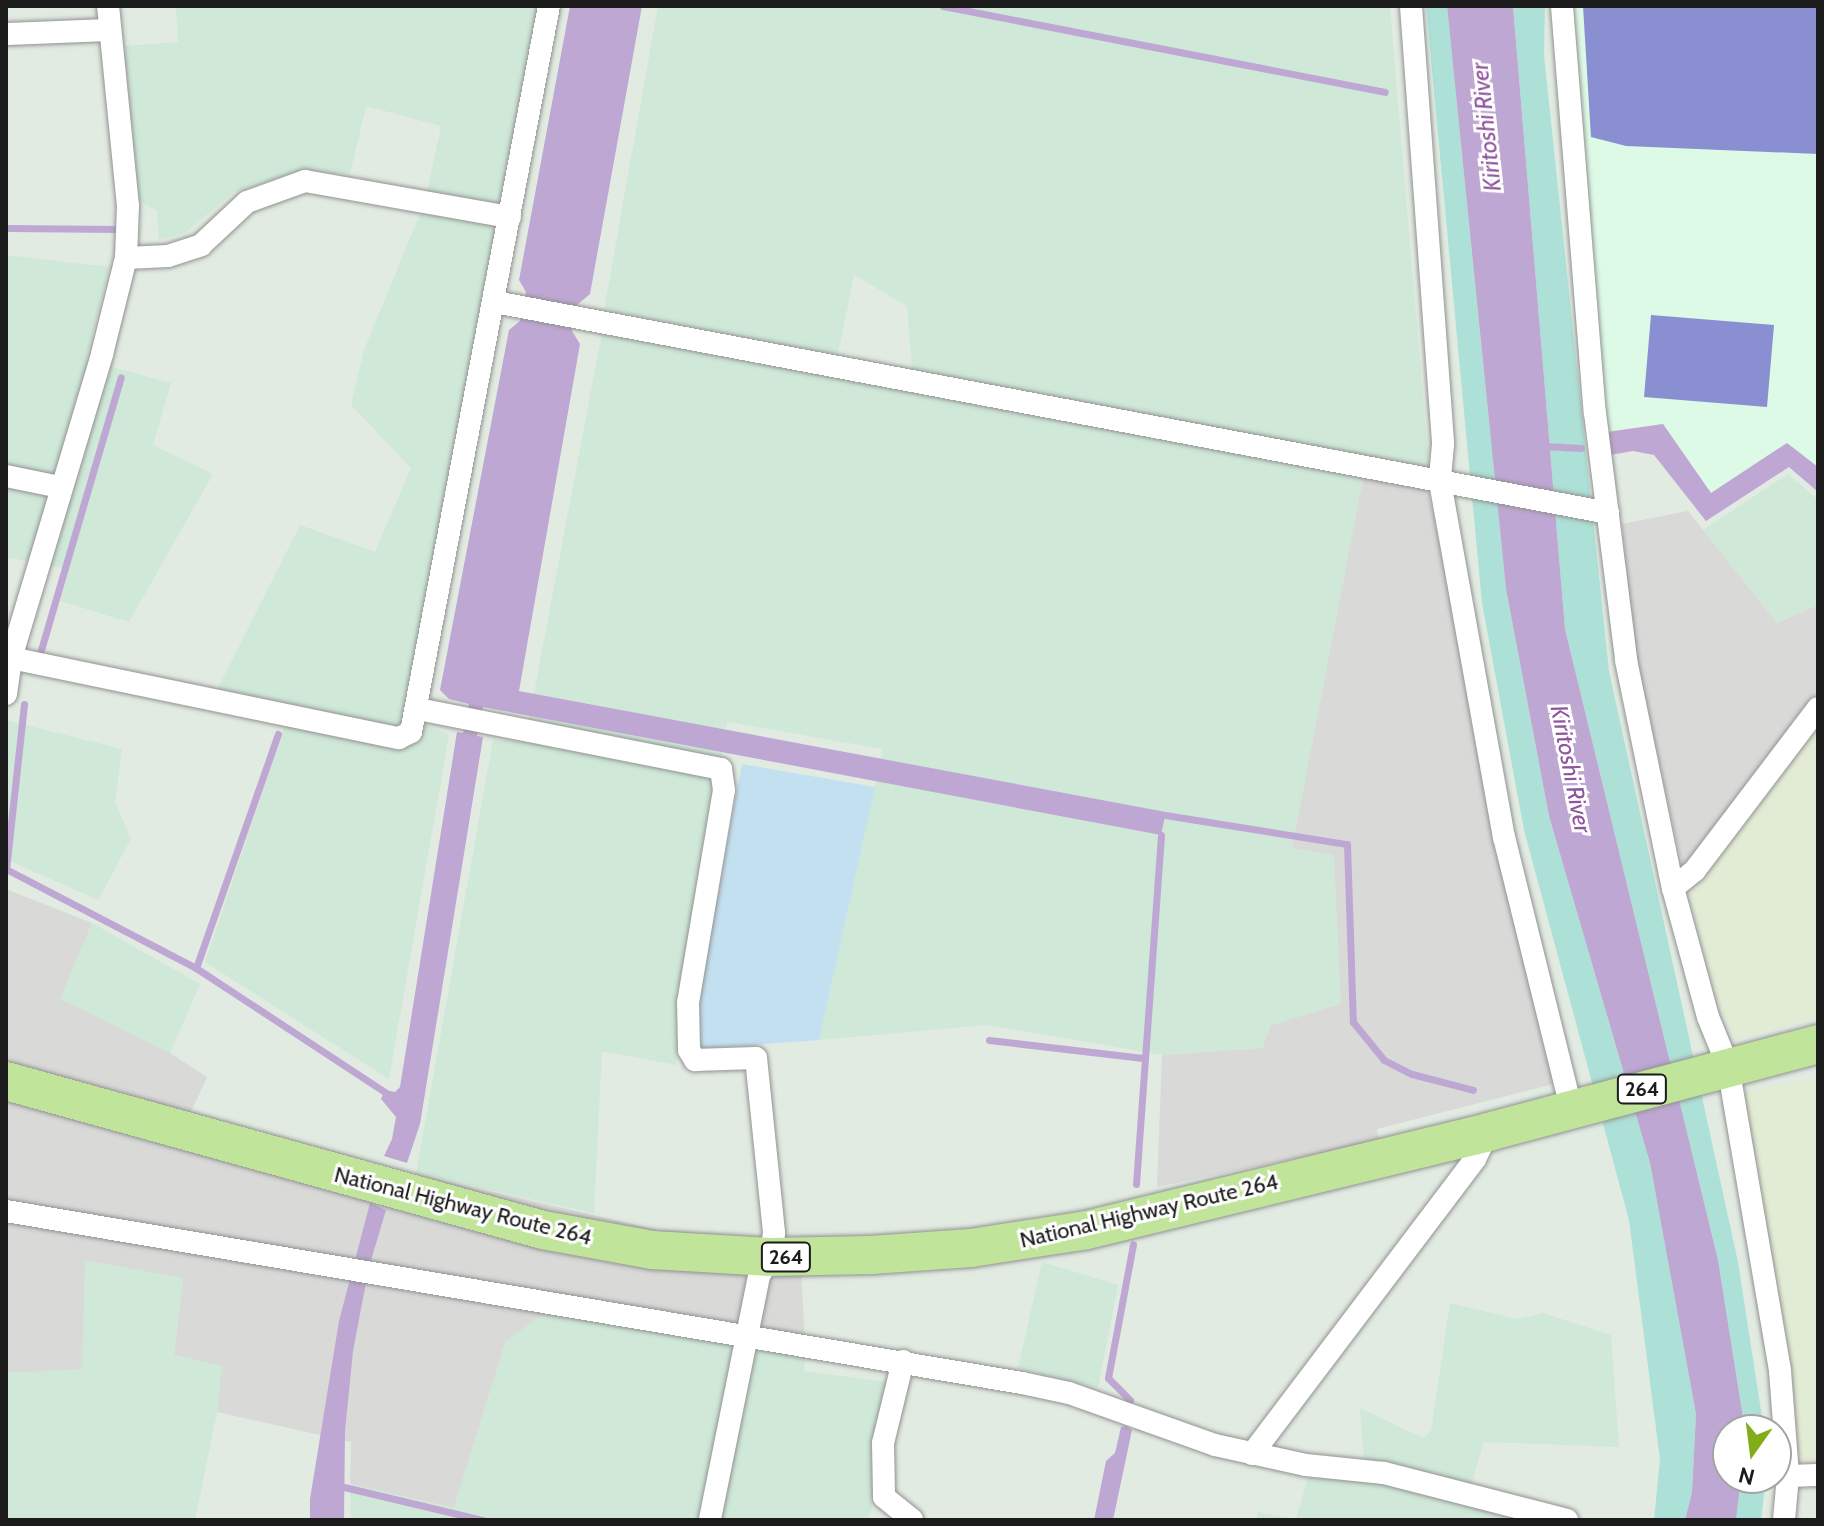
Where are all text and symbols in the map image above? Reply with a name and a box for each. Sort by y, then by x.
water label: Kiritoshi River [1465,61,1507,193]
water label: Kiritoshi River [1545,703,1597,835]
road number: 264 [1616,1073,1668,1105]
street label: National Highway Route 264 [332,1161,594,1251]
street label: National Highway Route 264 [1017,1168,1281,1254]
road number: 264 [760,1241,812,1273]
north arrow [1712,1414,1792,1494]
text: N [1736,1461,1757,1491]

